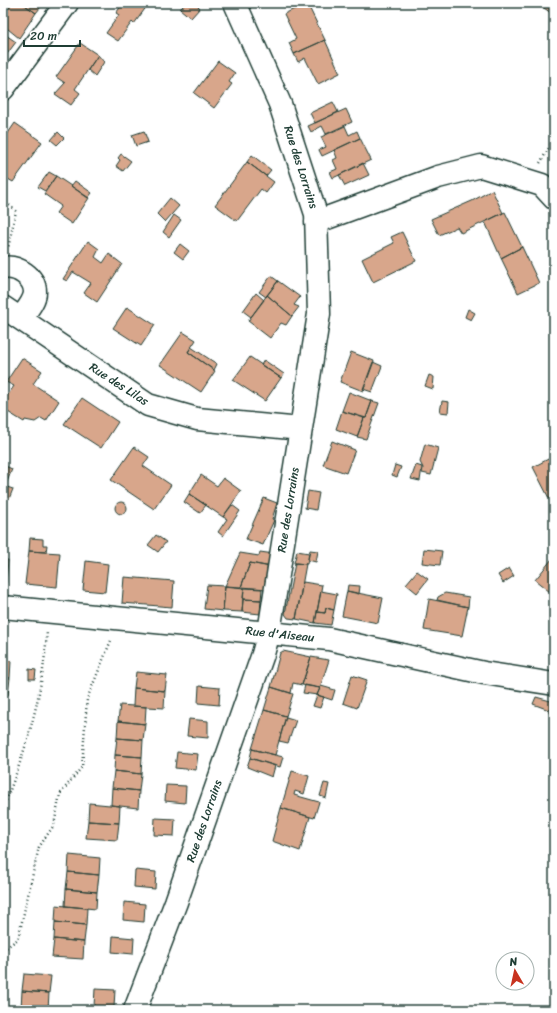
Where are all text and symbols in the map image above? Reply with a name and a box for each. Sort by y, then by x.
scale bar [24,22,80,48]
text: 20 m [30,25,57,47]
street label: Rue des Lorrains [277,123,325,211]
street label: Rue des Lilas [85,356,154,412]
street label: Rue des Lorrains [270,466,306,554]
street label: Rue d'Aiseau [244,619,316,649]
street label: Rue des Lorrains [180,777,228,865]
north arrow [495,951,535,991]
text: N [507,952,519,972]

